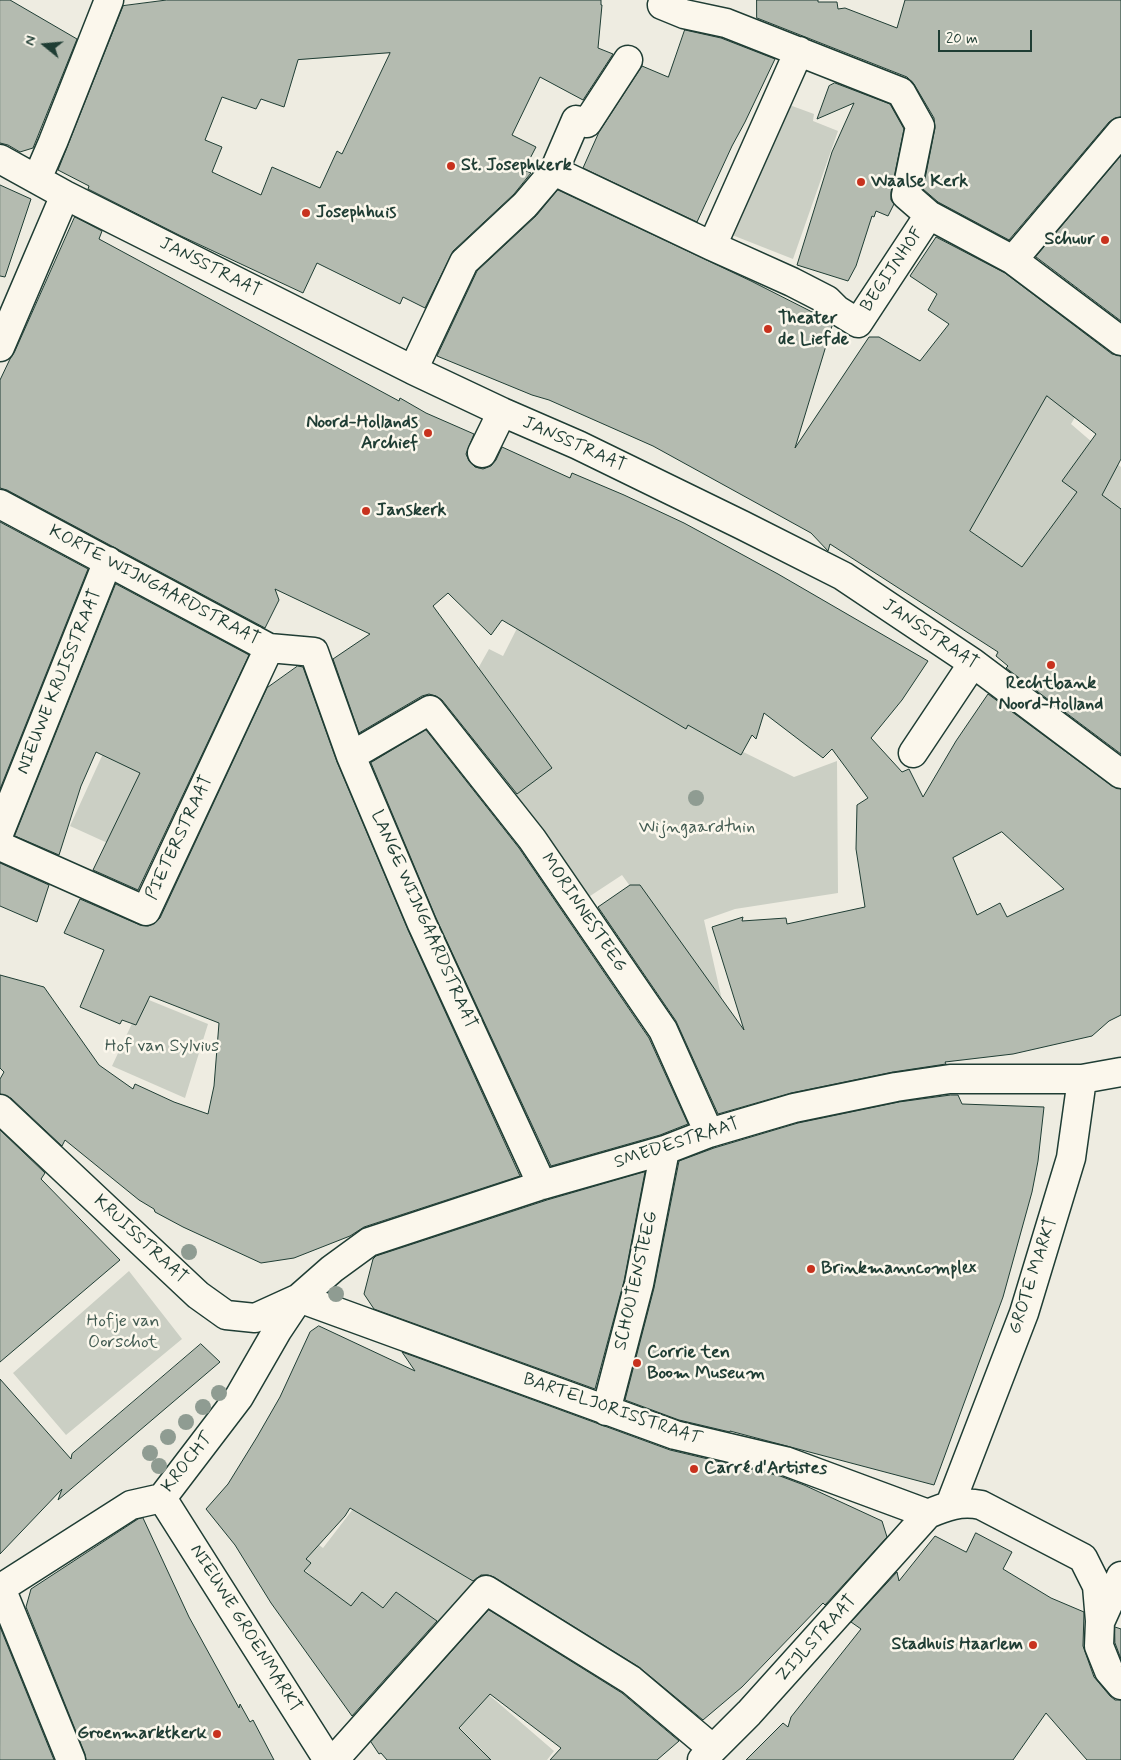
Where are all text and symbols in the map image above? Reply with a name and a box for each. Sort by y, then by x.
north arrow [20,20,70,70]
scale bar [941,20,1035,52]
text: 20 m [946,29,978,49]
text: N [21,34,41,48]
place label: St. Josephkerk [461,155,572,177]
marker: St. Josephkerk [445,160,457,172]
place label: Waalse Kerk [871,171,968,193]
marker: Waalse Kerk [855,176,867,188]
place label: Josephhuis [316,202,396,224]
marker: Josephhuis [300,207,312,219]
street label: BEGIJNHOF [857,224,929,316]
place label: Schuur [1044,229,1095,251]
street label: JANSSTRAAT [156,233,264,303]
marker: Schuur [1099,234,1111,246]
place label: Theater de Liefde [778,308,849,350]
marker: Theater de Liefde [762,323,774,335]
place label: Noord-Hollands Archief [306,412,418,454]
street label: JANSSTRAAT [519,413,629,477]
marker: Noord-Hollands Archief [422,427,434,439]
place label: Janskerk [376,500,447,522]
marker: Janskerk [360,505,372,517]
street label: KORTE WIJNGAARDSTRAAT [45,521,263,651]
street label: NIEUWE KRUISSTRAAT [13,586,107,778]
street label: JANSSTRAAT [878,595,982,675]
marker: Rechtbank Noord-Holland [1045,659,1057,671]
place label: Rechtbank Noord-Holland [999,673,1103,716]
street label: PIETERSTRAAT [142,772,218,904]
street label: LANGE WIJNGAARDSTRAAT [365,807,481,1033]
park label: Wijngaardtuin [639,817,755,839]
street label: MORINNESTEEG [535,849,631,977]
park label: Hof van Sylvius [105,1036,219,1058]
street label: SMEDESTRAAT [612,1114,742,1174]
street label: KRUISSTRAAT [88,1191,192,1289]
street label: SCHOUTENSTEEG [610,1209,664,1353]
street label: GROTE MARKT [1005,1215,1063,1337]
place label: Brinkmanncomplex [821,1258,976,1280]
marker: Brinkmanncomplex [805,1263,817,1275]
park label: Hofje van Oorschot [86,1311,160,1354]
place label: Corrie ten Boom Museum [647,1342,765,1385]
marker: Corrie ten Boom Museum [631,1357,643,1369]
street label: BARTELJORISSTRAAT [520,1369,704,1451]
street label: KROCHT [158,1429,218,1497]
place label: Carré d'Artistes [704,1458,827,1480]
marker: Carré d'Artistes [688,1463,700,1475]
street label: NIEUWE GROENMARKT [184,1541,306,1717]
street label: ZIJLSTRAAT [772,1591,862,1687]
place label: Stadhuis Haarlem [892,1634,1023,1656]
marker: Stadhuis Haarlem [1027,1639,1039,1651]
place label: Groenmarktkerk [77,1723,207,1745]
marker: Groenmarktkerk [211,1728,223,1740]

